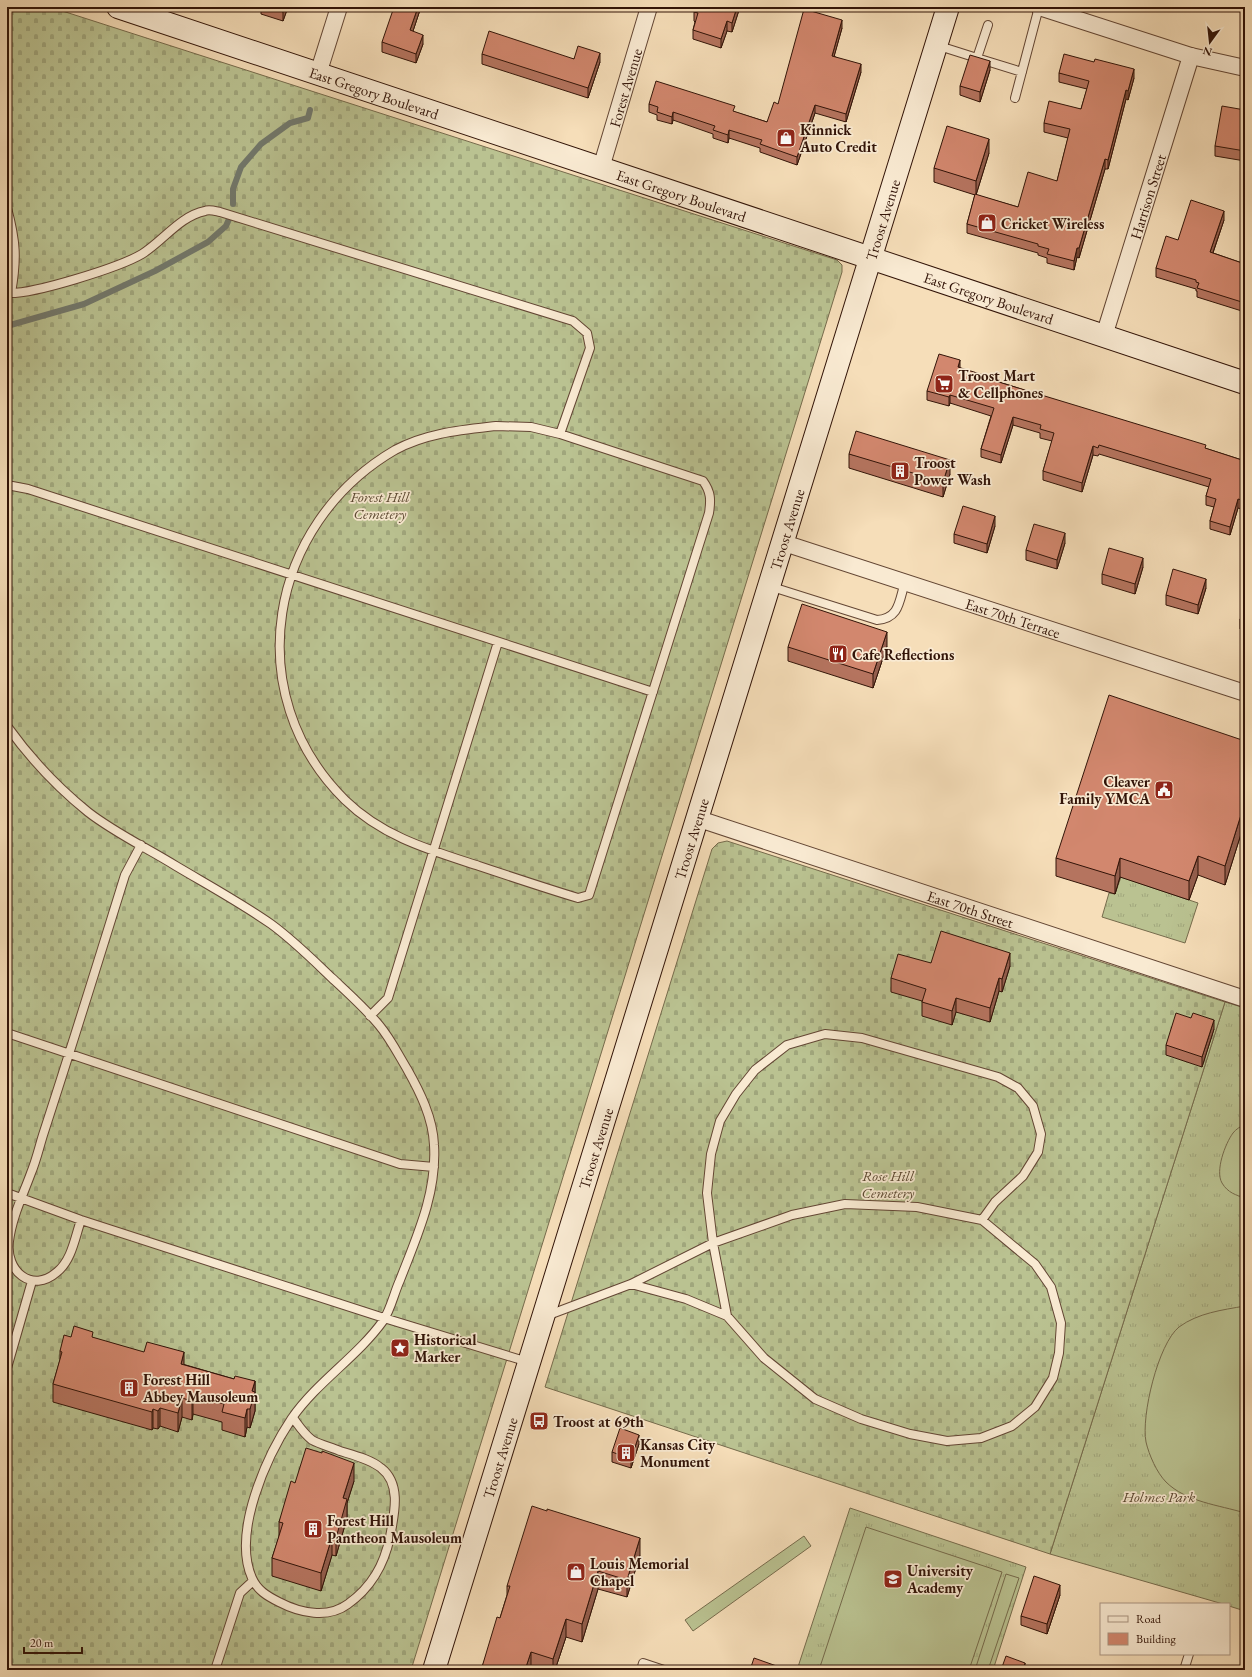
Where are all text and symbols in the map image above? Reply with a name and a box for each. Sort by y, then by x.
north arrow [1190,22,1230,62]
text: N [1201,44,1214,60]
street label: Forest Avenue [604,46,646,129]
street label: East Gregory Boulevard [307,62,442,123]
place label: Kinnick Auto Credit [799,120,877,156]
shop icon: Kinnick Auto Credit [775,127,797,149]
street label: Harrison Street [1125,151,1170,241]
street label: East Gregory Boulevard [614,165,749,226]
street label: Troost Avenue [861,177,904,263]
shop icon: Cricket Wireless [976,212,998,234]
place label: Cricket Wireless [1001,214,1104,233]
street label: East Gregory Boulevard [921,267,1057,328]
place label: Troost Mart & Cellphones [958,366,1043,402]
supermarket icon: Troost Mart & Cellphones [933,373,955,395]
place label: Troost Power Wash [914,453,992,489]
building icon: Troost Power Wash [889,460,911,482]
street label: Troost Avenue [765,486,808,572]
park label: Forest Hill Cemetery [349,487,410,523]
street label: East 70th Terrace [963,593,1063,642]
restaurant icon: Cafe Reflections [827,643,849,665]
place label: Cafe Reflections [852,645,954,664]
place label: Cleaver Family YMCA [1059,772,1151,808]
public building icon: Cleaver Family YMCA [1153,779,1175,801]
street label: Troost Avenue [669,796,712,882]
street label: East 70th Street [925,885,1016,932]
street label: Troost Avenue [574,1105,617,1191]
park label: Rose Hill Cemetery [862,1166,915,1202]
place label: Historical Marker [414,1330,477,1366]
place icon: Historical Marker [389,1337,411,1359]
place label: Forest Hill Abbey Mausoleum [142,1370,258,1406]
building icon: Forest Hill Abbey Mausoleum [118,1377,140,1399]
bus stop icon: Troost at 69th [528,1410,550,1432]
place label: Troost at 69th [553,1412,644,1431]
street label: Troost Avenue [478,1415,521,1501]
place label: Kansas City Monument [640,1435,716,1471]
building icon: Kansas City Monument [615,1442,637,1464]
park label: Holmes Park [1122,1487,1195,1506]
place label: Forest Hill Pantheon Mausoleum [327,1511,462,1547]
building icon: Forest Hill Pantheon Mausoleum [302,1518,324,1540]
place label: Louis Memorial Chapel [590,1554,690,1590]
shop icon: Louis Memorial Chapel [565,1561,587,1583]
place label: University Academy [906,1561,974,1597]
school or university icon: University Academy [882,1568,904,1590]
legend [1100,1603,1230,1655]
text: Road [1136,1611,1162,1627]
scale bar [24,1629,82,1655]
text: Building [1136,1631,1177,1647]
text: 20 m [30,1635,54,1651]

